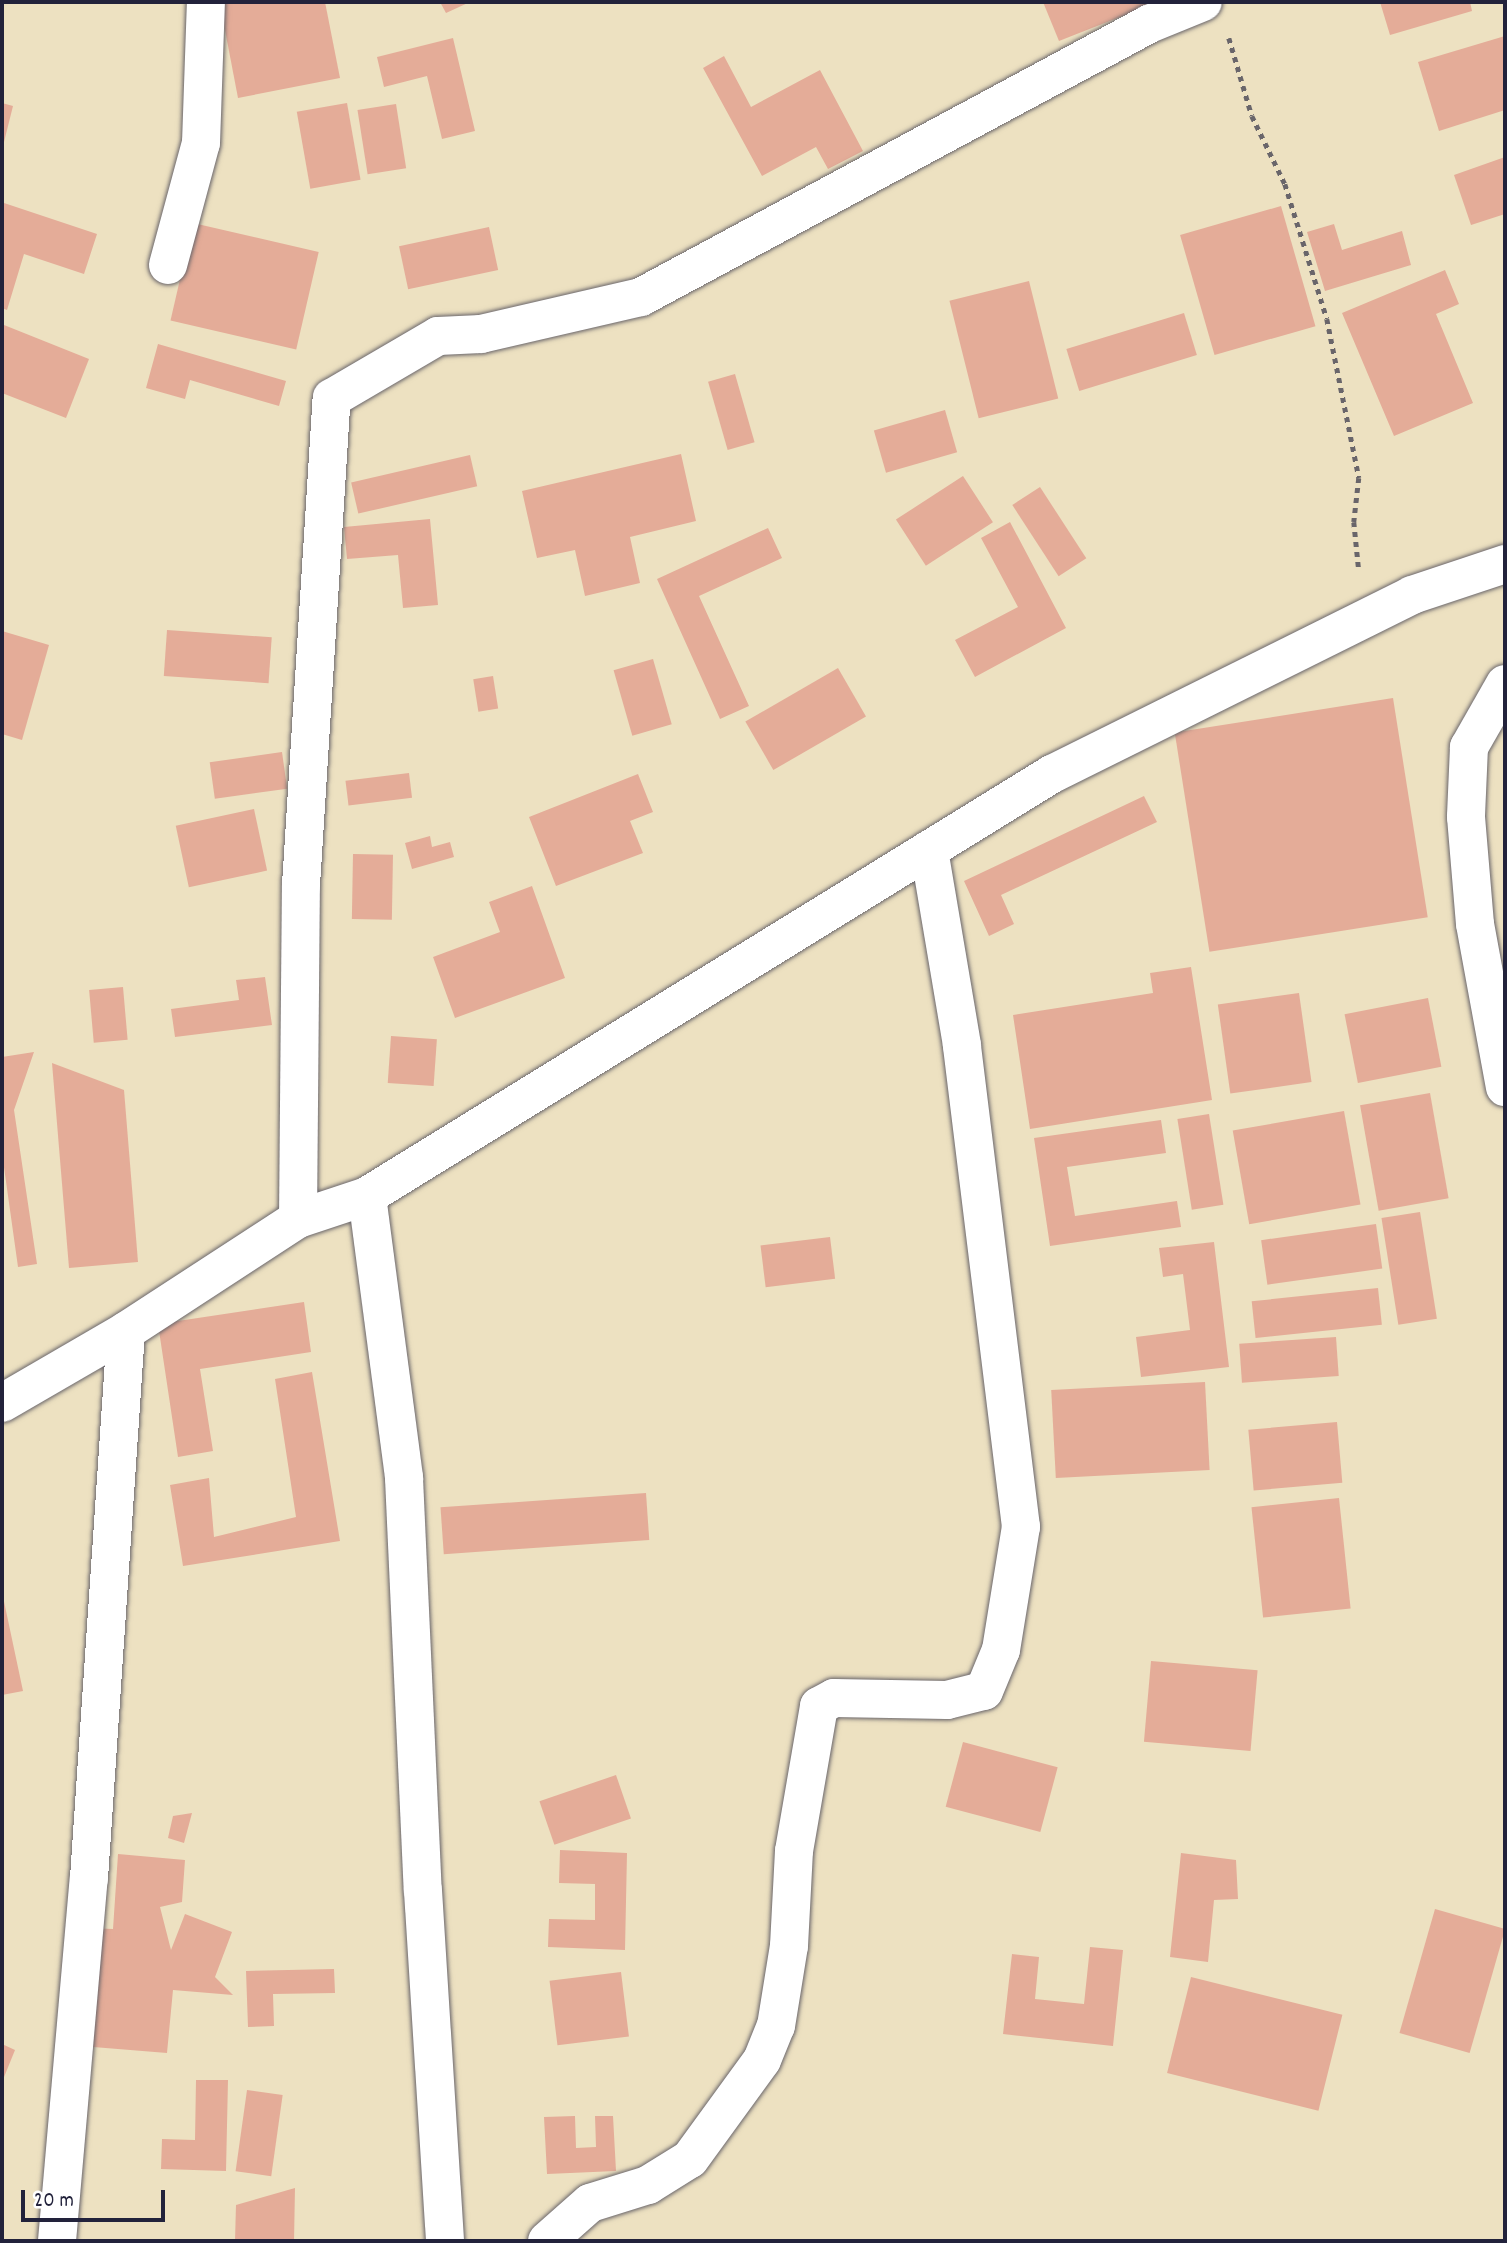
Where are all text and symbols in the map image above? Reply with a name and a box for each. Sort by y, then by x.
scale bar [24,2176,168,2220]
text: 20 m [34,2187,74,2217]

